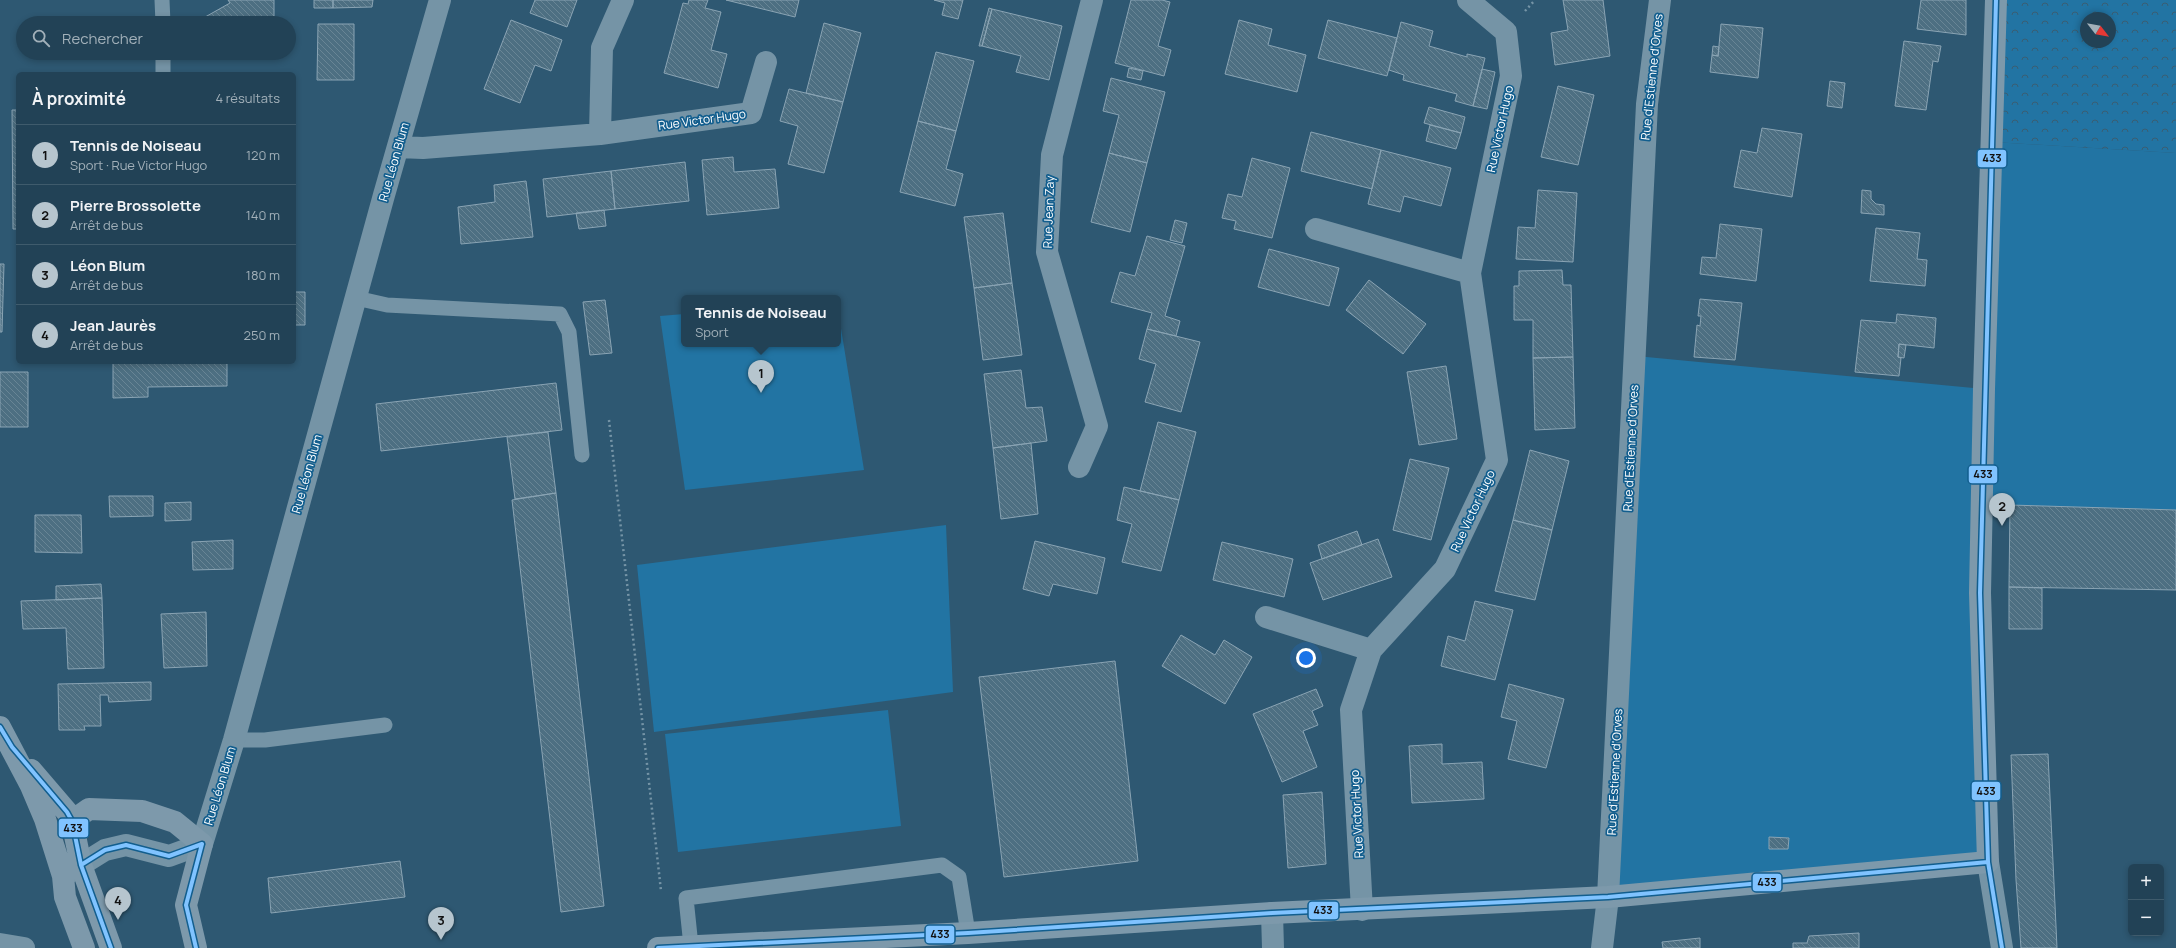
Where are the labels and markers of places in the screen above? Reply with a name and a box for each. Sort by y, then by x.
pin: 1 [748,360,774,393]
pin: 2 [1989,493,2015,526]
pin: 4 [105,887,131,920]
pin: 3 [428,907,454,940]

